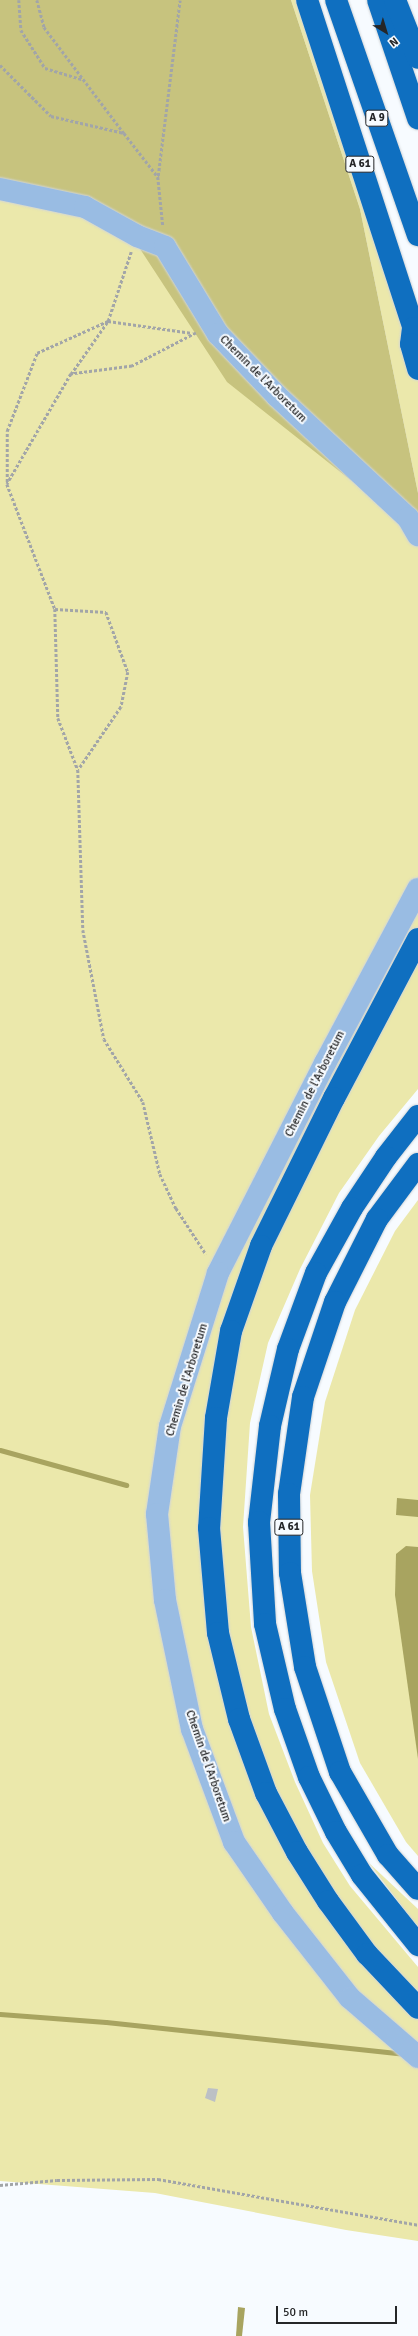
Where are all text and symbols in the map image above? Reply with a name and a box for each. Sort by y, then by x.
north arrow [366,12,406,52]
text: N [387,34,401,49]
road number: A 9 [365,109,389,127]
road number: A 61 [345,155,375,173]
street label: Chemin de l'Arboretum [216,332,310,426]
street label: Chemin de l'Arboretum [282,1028,348,1140]
street label: Chemin de l'Arboretum [163,1322,211,1438]
road number: A 61 [274,1518,304,1536]
street label: Chemin de l'Arboretum [182,1708,234,1824]
scale bar [278,2298,399,2324]
text: 50 m [283,2305,308,2320]

